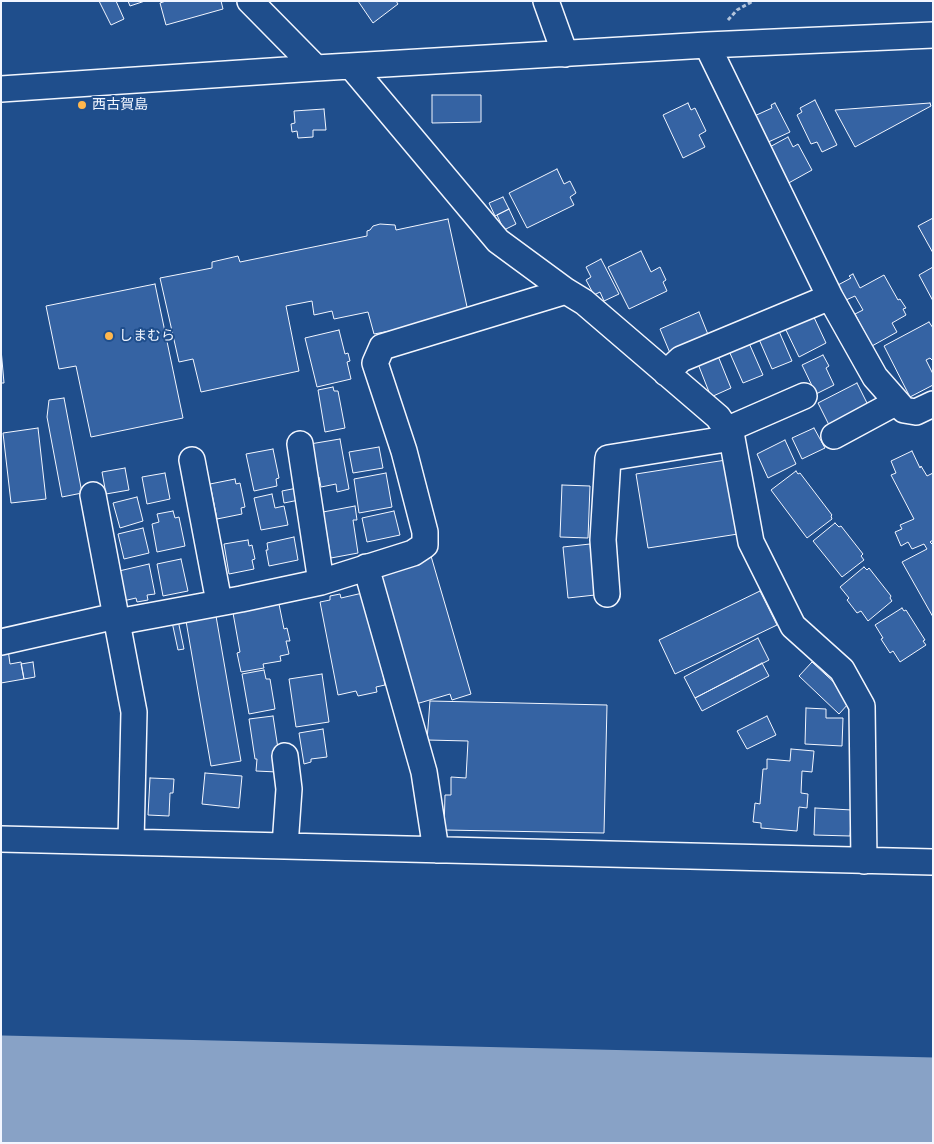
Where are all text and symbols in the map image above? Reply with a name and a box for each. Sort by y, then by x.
place label: 西古賀島 [92,97,148,113]
marker: 西古賀島 [76,99,88,111]
place label: しまむら [119,328,175,344]
marker: しまむら [103,330,115,342]

